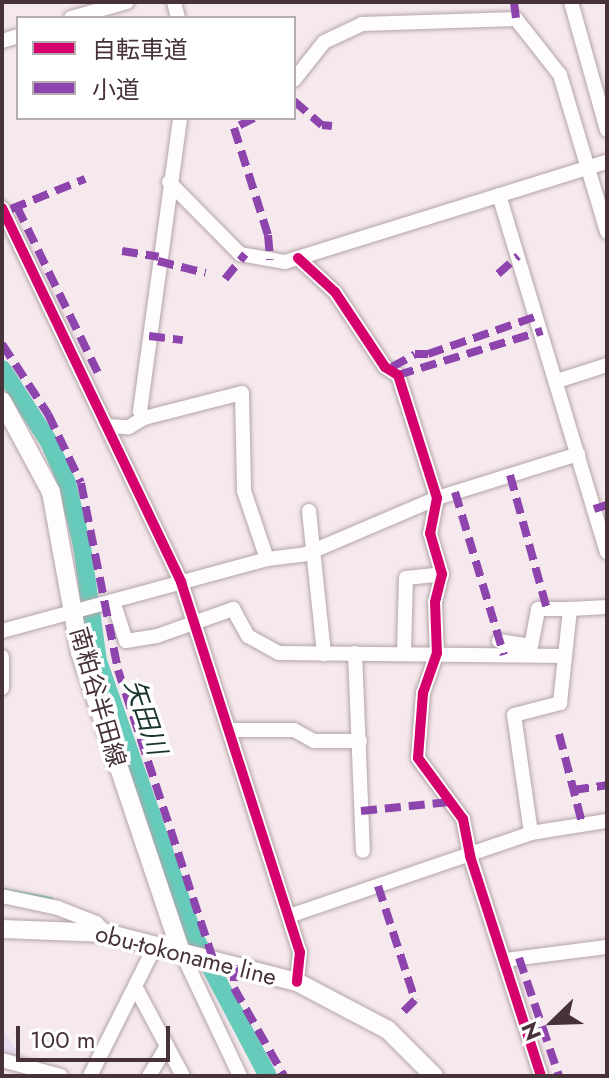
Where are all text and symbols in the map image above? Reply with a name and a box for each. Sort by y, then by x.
legend [16,16,296,120]
text: 自転車道 [92,32,188,67]
text: 小道 [92,72,140,107]
street label: 南粕谷半田線 [64,624,132,770]
water label: 矢田川 [118,675,172,759]
street label: obu-tokoname line [92,919,280,991]
north arrow [513,982,593,1062]
scale bar [20,1010,174,1060]
text: N [513,1017,549,1046]
text: 100 m [30,1022,96,1057]

